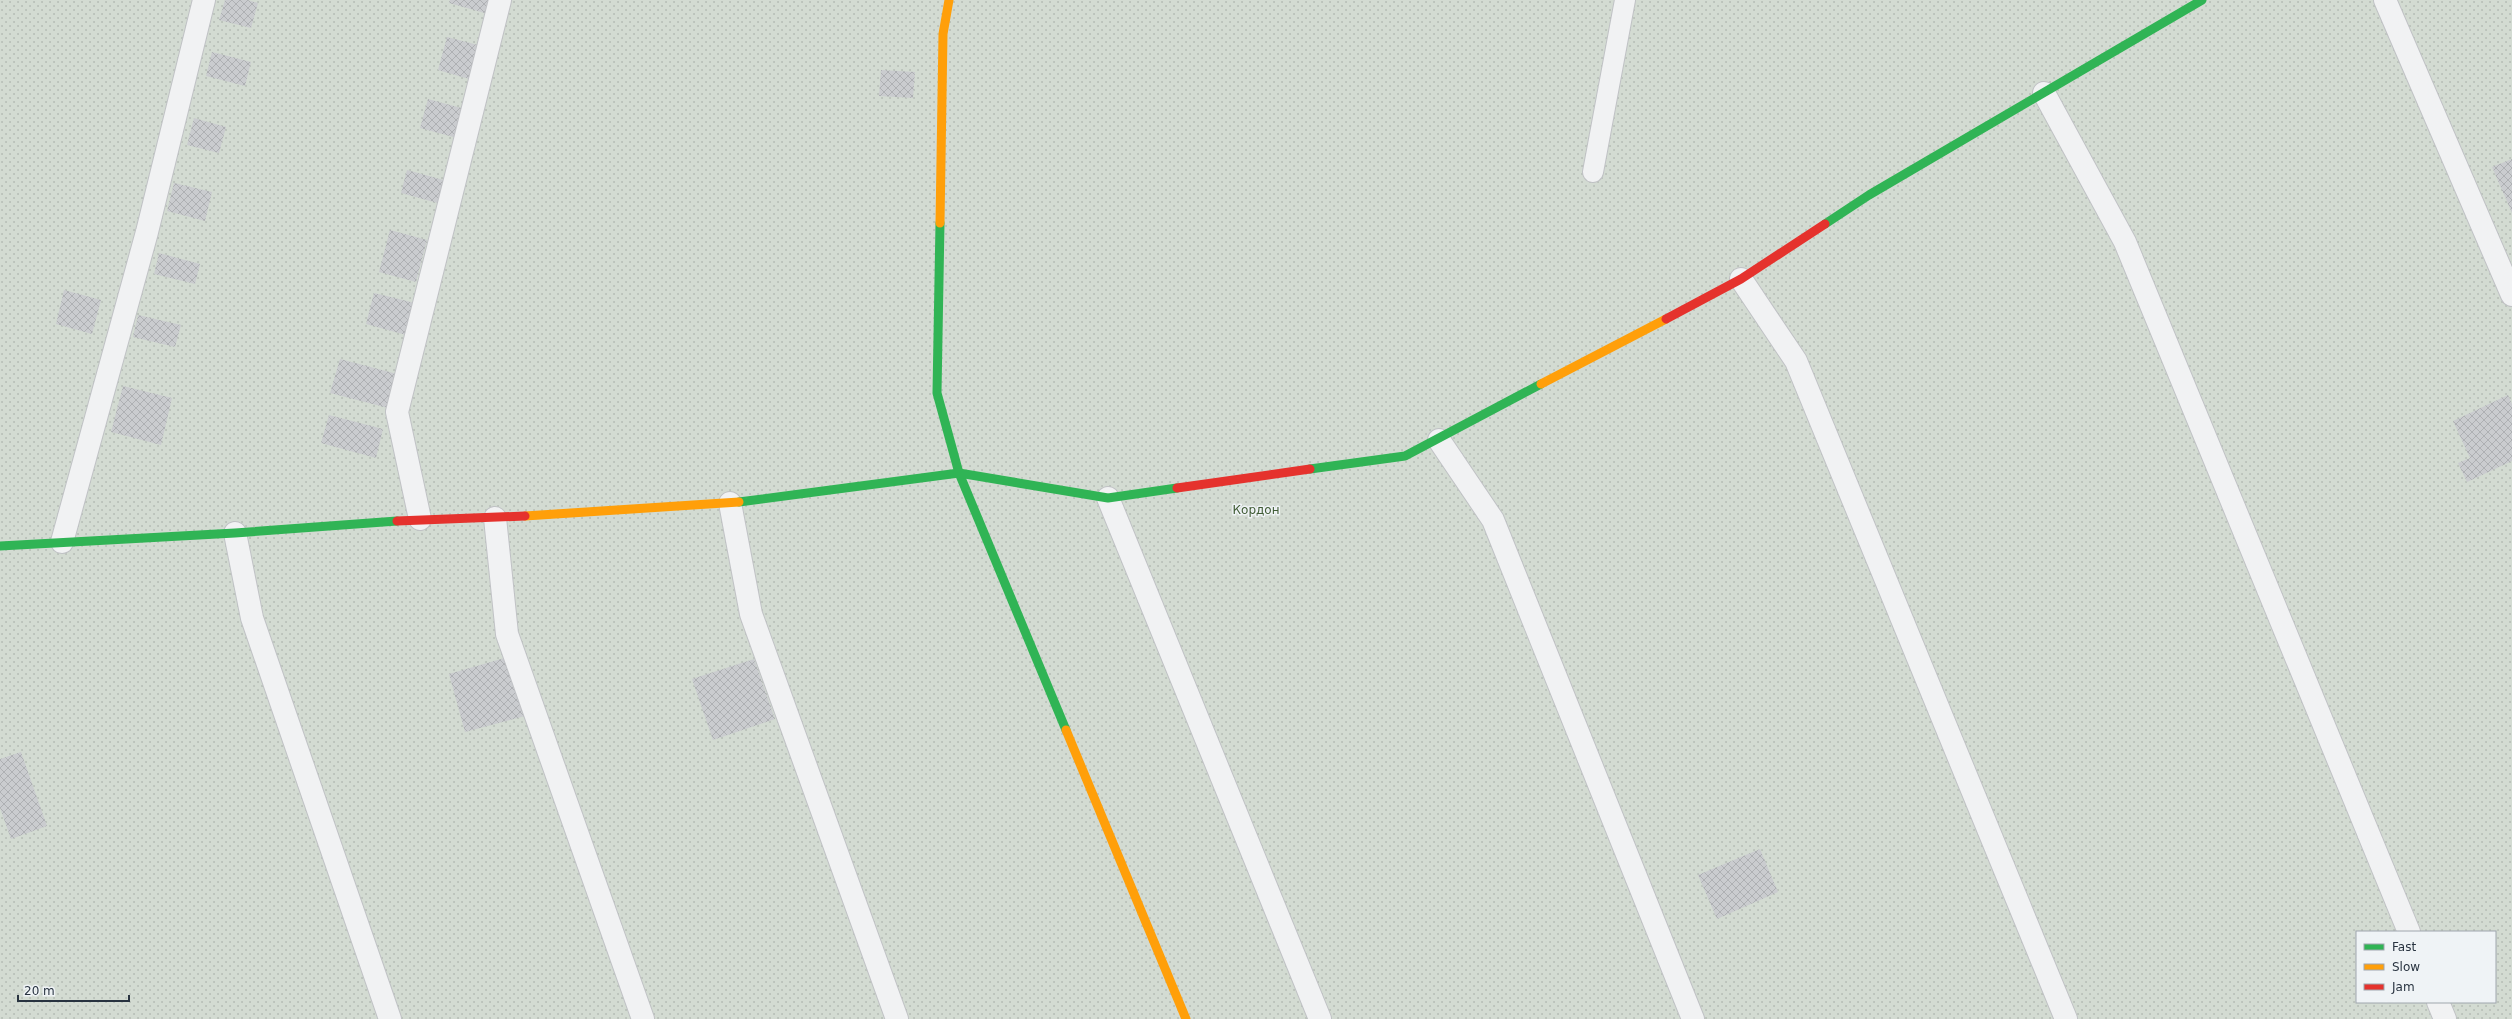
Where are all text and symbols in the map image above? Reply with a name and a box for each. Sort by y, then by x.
park label: Кордон [1233,503,1279,517]
legend [2356,931,2496,1003]
text: Fast [2392,940,2416,954]
text: Slow [2392,960,2420,974]
scale bar [18,977,129,1003]
text: Jam [2391,980,2415,994]
text: 20 m [24,984,55,998]

